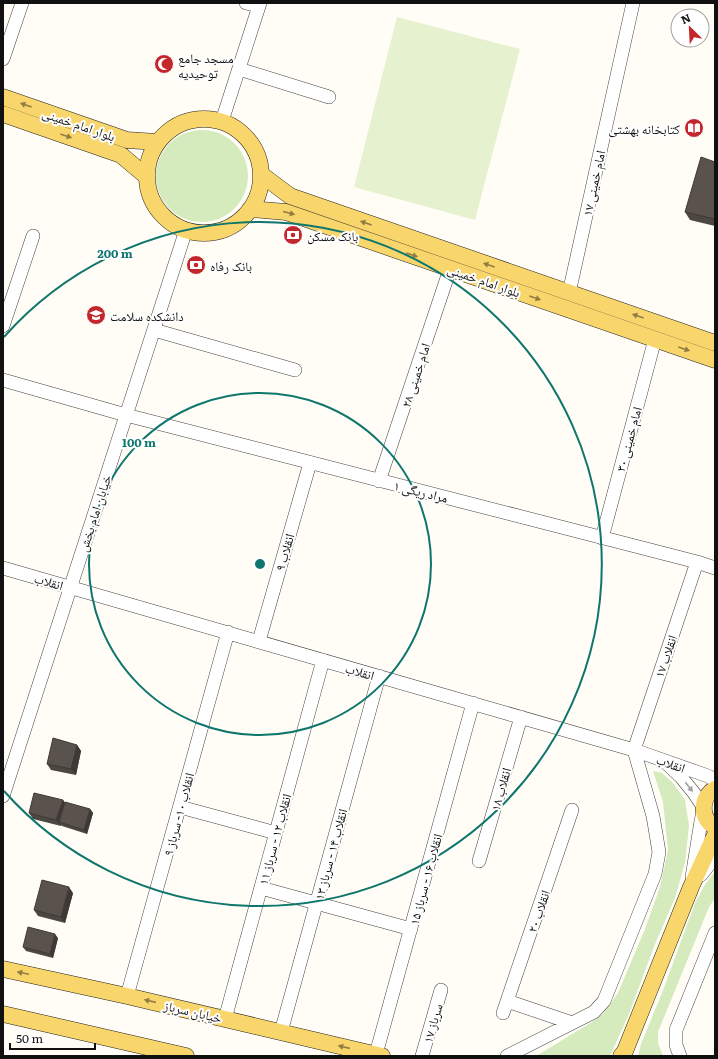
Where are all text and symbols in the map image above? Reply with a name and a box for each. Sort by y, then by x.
north arrow [670,8,710,48]
text: N [678,9,693,27]
place label: مسجد جامع توحیدیه [178,48,234,82]
mosque icon: مسجد جامع توحیدیه [153,53,175,75]
one-way arrow [20,102,32,108]
street label: بلوار امام خمینی [40,103,118,145]
library icon: کتابخانه بهشتی [683,117,705,139]
place label: کتابخانه بهشتی [608,119,681,138]
one-way arrow [61,134,73,140]
street label: امام خمینی ۱۷ [577,148,609,218]
one-way arrow [283,211,295,217]
one-way arrow [360,219,372,225]
bank icon: بانک مسکن [282,224,304,246]
place label: بانک مسکن [307,226,358,245]
text: 200 m [97,244,133,262]
one-way arrow [406,253,418,259]
bank icon: بانک رفاه [185,254,207,276]
place label: بانک رفاه [210,256,252,275]
street label: بلوار امام خمینی [445,259,523,301]
one-way arrow [483,262,495,268]
one-way arrow [529,295,541,301]
school or university icon: دانشکده سلامت [85,304,107,326]
place label: دانشکده سلامت [110,306,184,325]
one-way arrow [632,313,644,319]
street label: امام خمینی ۲۸ [396,340,434,410]
one-way arrow [679,347,691,353]
street label: امام خمینی ۳۰ [610,404,646,474]
text: 100 m [122,433,156,451]
street label: خیابان امام بخش [73,472,115,554]
street label: مراد ریگی ۱ [392,475,450,507]
street label: انقلاب ۹ [270,531,298,573]
centre of rings [253,557,267,571]
street label: انقلاب [32,568,66,594]
street label: انقلاب ۱۷ [649,632,681,680]
street label: انقلاب [343,658,377,684]
street label: انقلاب [654,749,688,777]
street label: انقلاب ۱۸ [485,765,515,813]
street label: انقلاب ۱۰- سرباز ۹ [158,770,198,858]
one-way arrow [684,781,693,792]
street label: انقلاب ۱۲ - سرباز ۱۱ [253,791,295,887]
street label: انقلاب ۱۴ - سرباز ۱۳ [309,806,351,902]
street label: انقلاب ۱۶ - سرباز ۱۵ [404,831,446,927]
street label: انقلاب ۲۰ [522,887,554,935]
one-way arrow [17,969,29,975]
street label: خیابان سرباز [161,995,224,1027]
one-way arrow [143,998,155,1004]
street label: سرباز ۱۷ [417,1001,447,1045]
scale bar [10,1025,95,1051]
text: 50 m [16,1029,43,1047]
one-way arrow [338,1043,350,1049]

